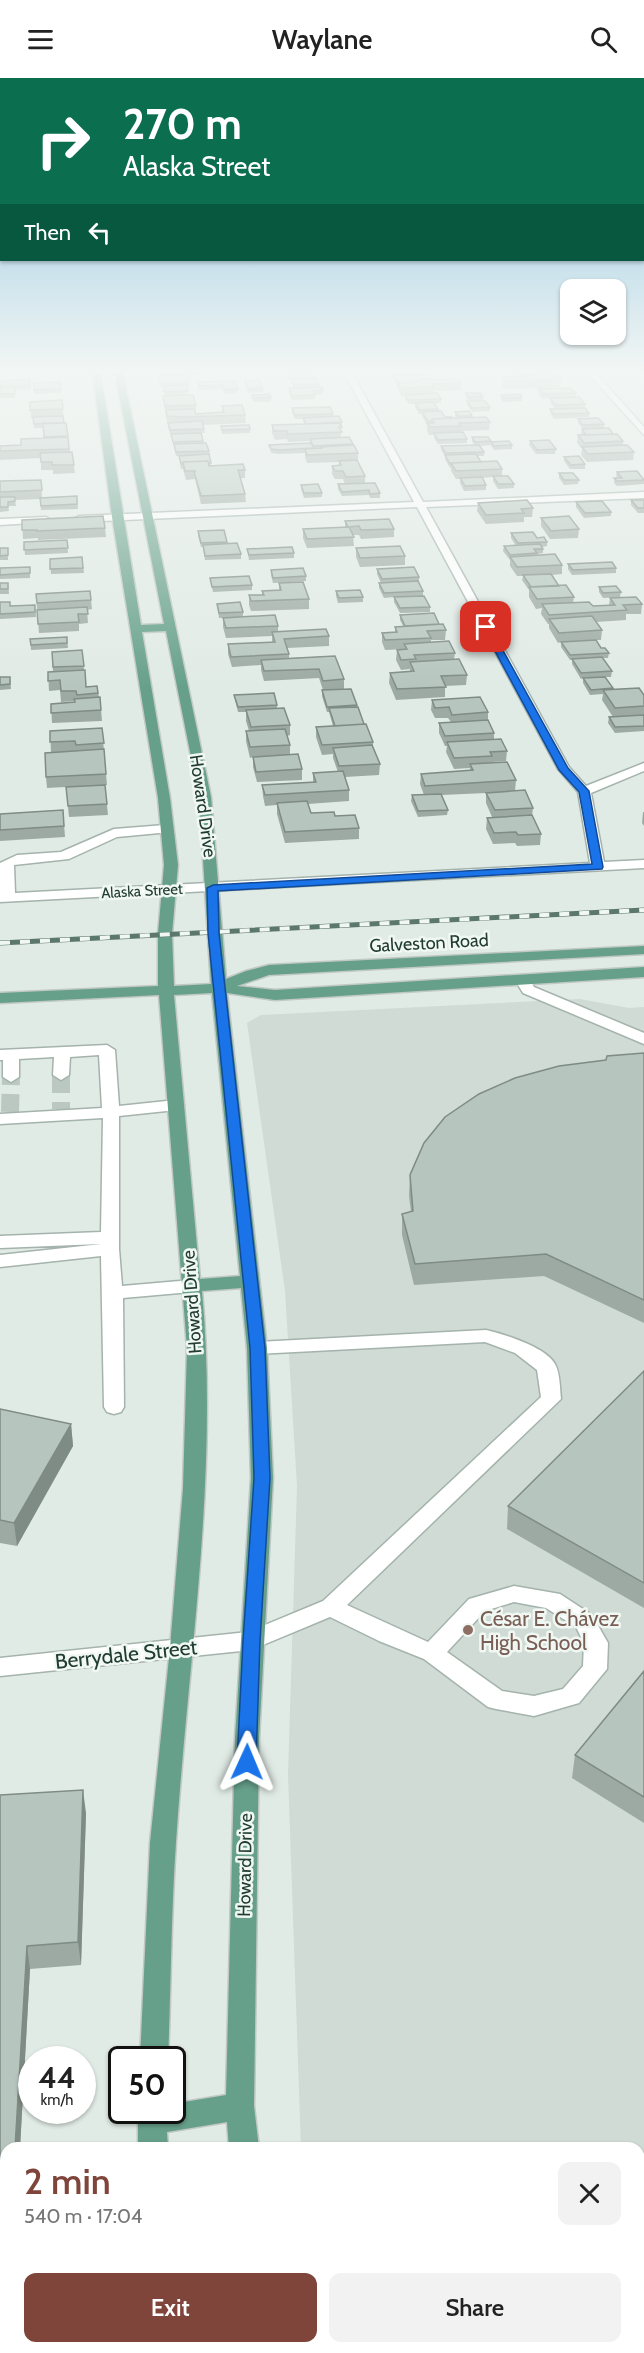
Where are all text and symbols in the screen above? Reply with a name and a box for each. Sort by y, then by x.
icon: menu [24,23,57,56]
text: Waylane [272,23,372,56]
icon: search [587,23,620,56]
text: 270 m [123,98,242,150]
icon: right [24,102,102,180]
text: Alaska Street [123,150,270,183]
icon: left [83,216,116,249]
text: Then [24,219,71,246]
map controls [560,279,626,345]
button: layers [560,279,626,345]
pin [460,601,511,652]
icon: arrive [469,610,502,643]
street label: Howard Drive [185,753,221,859]
street label: Alaska Street [101,880,183,902]
street label: Galveston Road [369,929,489,957]
street label: Howard Drive [177,1249,207,1355]
place label: César E. Chávez High School [480,1606,619,1655]
marker: César E. Chávez High School [461,1623,475,1637]
street label: Berrydale Street [54,1634,198,1674]
position arrow [215,1730,279,1794]
street label: Howard Drive [233,1813,257,1917]
speed limit sign: 50 [108,2046,186,2124]
text: 44 [38,2059,76,2096]
text: km/h [41,2091,73,2109]
text: 2 min [24,2159,111,2203]
button: close [558,2162,621,2225]
text: 540 m · 17:04 [24,2204,142,2228]
button: Exit [24,2273,317,2342]
button: Share [329,2273,621,2342]

